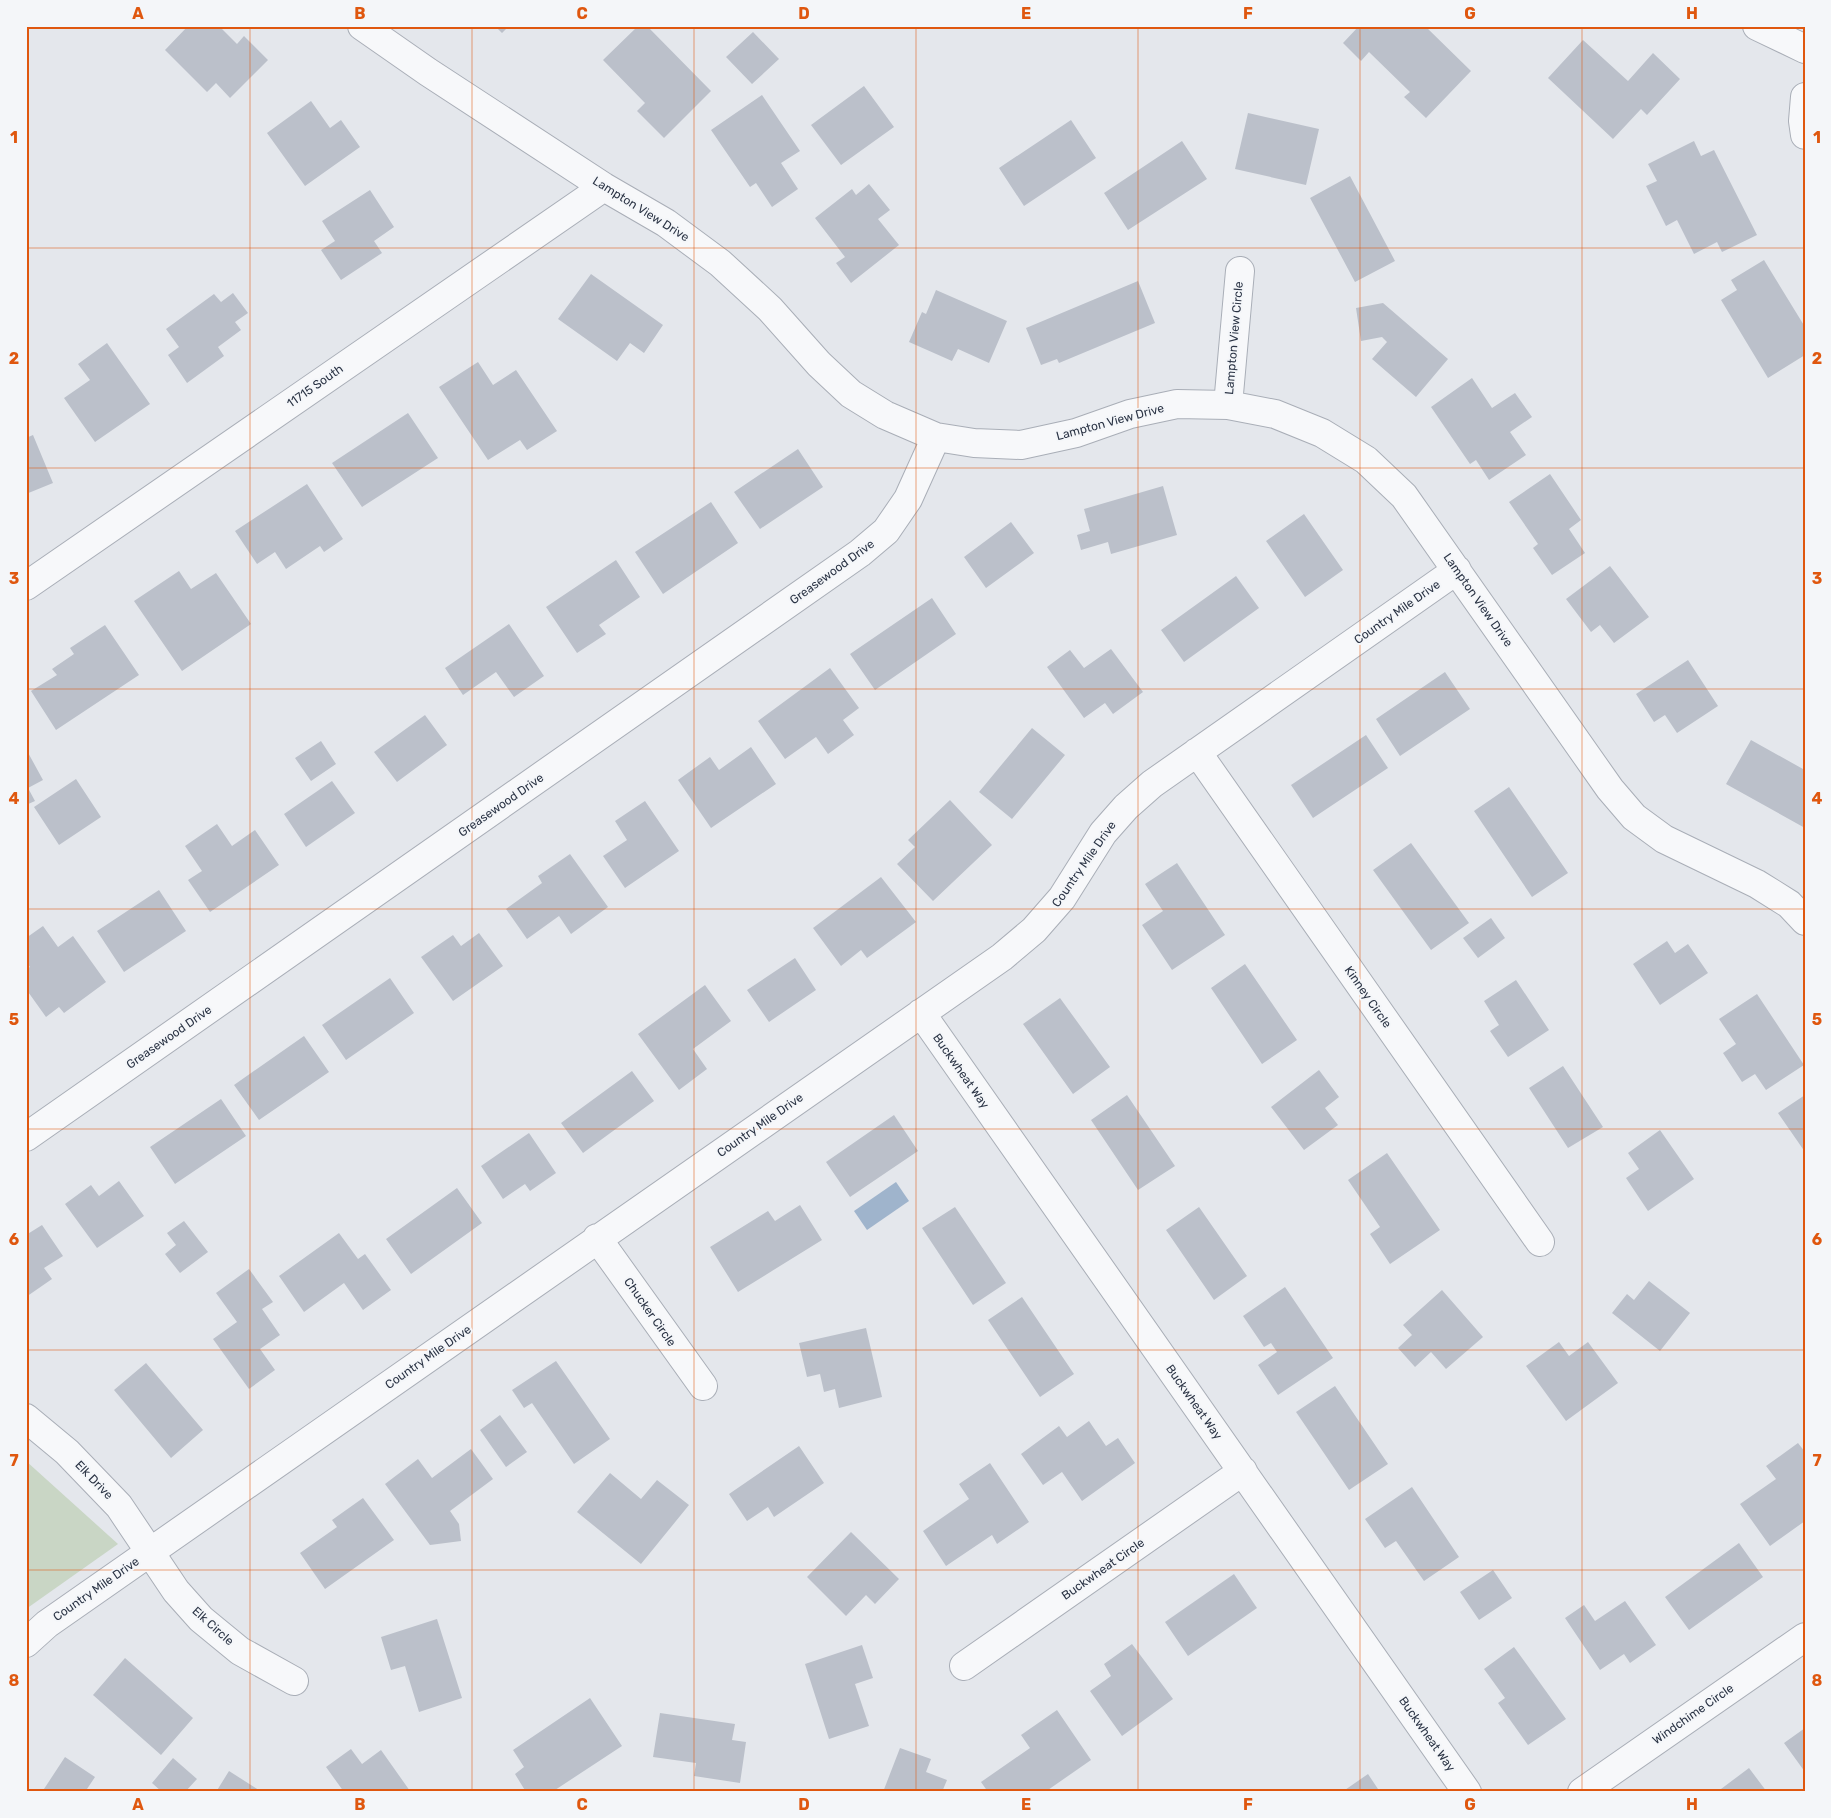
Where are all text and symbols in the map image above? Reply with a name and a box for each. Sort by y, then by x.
text: A [132,4,144,23]
text: B [354,4,366,23]
text: C [576,4,588,23]
text: D [798,4,810,23]
text: E [1021,4,1031,23]
text: F [1243,4,1253,23]
text: G [1464,4,1476,23]
text: H [1686,4,1698,23]
text: 1 [10,128,18,147]
text: 1 [1813,128,1821,147]
street label: Lampton View Drive [590,174,692,245]
street label: Lampton View Circle [1222,280,1246,395]
text: 2 [9,349,19,368]
text: 2 [1812,349,1822,368]
street label: 11715 South [284,362,346,410]
street label: Lampton View Drive [1055,401,1166,443]
street label: Greasewood Drive [787,537,877,607]
street label: Lampton View Drive [1440,551,1516,650]
text: 3 [9,569,19,588]
text: 3 [1812,569,1822,588]
street label: Country Mile Drive [1351,577,1443,647]
street label: Greasewood Drive [456,770,547,840]
text: 4 [9,789,20,808]
text: 4 [1812,789,1823,808]
street label: Country Mile Drive [1049,818,1119,910]
street label: Kinney Circle [1342,963,1395,1031]
street label: Greasewood Drive [124,1002,215,1072]
text: 5 [9,1010,19,1029]
text: 5 [1812,1010,1822,1029]
street label: Buckwheat Way [930,1031,992,1111]
street label: Country Mile Drive [714,1090,806,1160]
text: 6 [9,1230,19,1249]
text: 6 [1812,1230,1822,1249]
street label: Chucker Circle [621,1275,679,1349]
street label: Country Mile Drive [382,1322,474,1392]
street label: Buckwheat Way [1163,1362,1225,1442]
text: 7 [9,1451,19,1470]
text: 7 [1812,1451,1822,1470]
street label: Elk Drive [72,1458,116,1502]
street label: Buckwheat Circle [1059,1535,1147,1603]
street label: Country Mile Drive [50,1554,142,1624]
street label: Elk Circle [189,1604,237,1648]
text: 8 [9,1671,20,1690]
text: 8 [1812,1671,1823,1690]
street label: Windchime Circle [1650,1681,1736,1747]
street label: Buckwheat Way [1396,1694,1458,1774]
text: A [132,1795,144,1814]
text: B [354,1795,366,1814]
text: C [576,1795,588,1814]
text: D [798,1795,810,1814]
text: E [1021,1795,1031,1814]
text: F [1243,1795,1253,1814]
text: G [1464,1795,1476,1814]
text: H [1686,1795,1698,1814]

